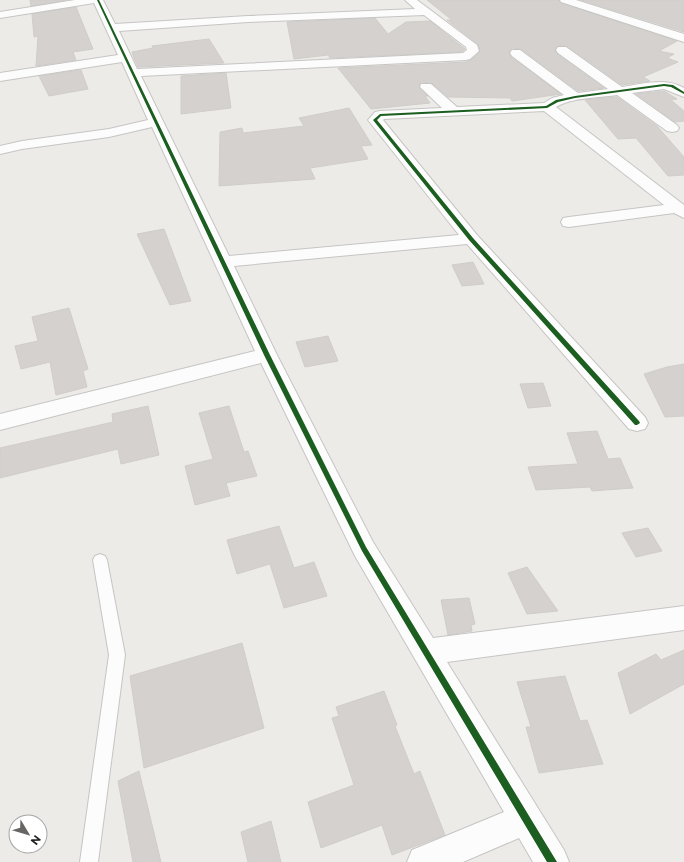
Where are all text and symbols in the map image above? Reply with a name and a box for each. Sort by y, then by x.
north arrow [8,814,48,854]
text: N [28,832,44,848]

